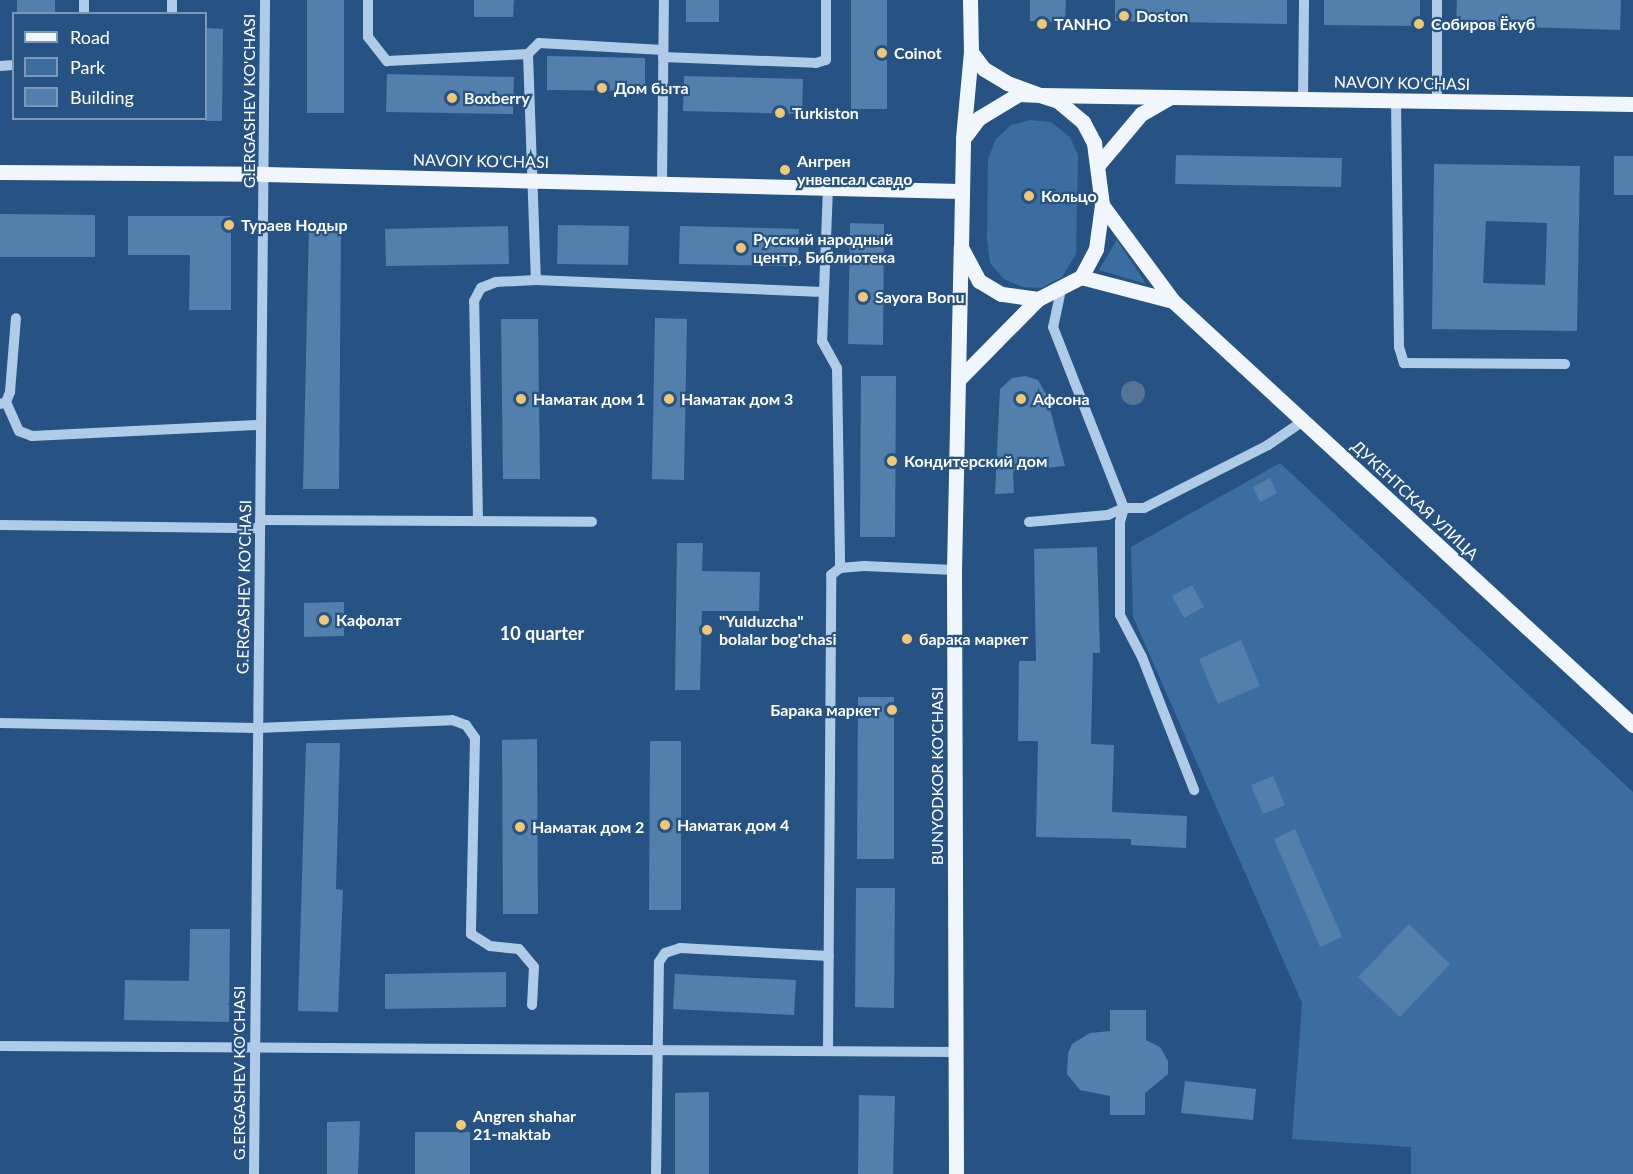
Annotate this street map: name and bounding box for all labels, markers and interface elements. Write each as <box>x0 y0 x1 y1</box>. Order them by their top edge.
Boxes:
place label: Doston <box>1136 6 1188 26</box>
marker: Doston <box>1117 9 1131 23</box>
legend <box>12 12 207 120</box>
street label: G.ERGASHEV KO'CHASI <box>239 14 259 188</box>
place label: TANHO <box>1054 14 1111 34</box>
place label: Собиров Ёкуб <box>1431 14 1535 34</box>
marker: TANHO <box>1035 17 1049 31</box>
marker: Собиров Ёкуб <box>1412 17 1426 31</box>
text: Road <box>70 26 110 48</box>
place label: Coinot <box>894 43 942 63</box>
marker: Coinot <box>875 46 889 60</box>
text: Park <box>70 56 105 78</box>
street label: NAVOIY KO'CHASI <box>1333 72 1471 94</box>
place label: Дом быта <box>614 78 689 98</box>
marker: Дом быта <box>595 81 609 95</box>
text: Building <box>70 86 134 108</box>
place label: Boxberry <box>464 88 530 108</box>
marker: Boxberry <box>445 91 459 105</box>
place label: Turkiston <box>792 103 859 123</box>
marker: Turkiston <box>773 106 787 120</box>
street label: NAVOIY KO'CHASI <box>412 150 550 172</box>
place label: Ангрен унвепсал савдо <box>797 151 913 189</box>
marker: Ангрен унвепсал савдо <box>778 163 792 177</box>
place label: Кольцо <box>1041 186 1097 206</box>
marker: Кольцо <box>1022 189 1036 203</box>
place label: Тураев Нодыр <box>241 215 347 235</box>
marker: Тураев Нодыр <box>222 218 236 232</box>
place label: Русский народный центр, Библиотека <box>753 229 895 267</box>
marker: Русский народный центр, Библиотека <box>734 241 748 255</box>
place label: Sayora Bonu <box>875 287 964 307</box>
marker: Sayora Bonu <box>856 290 870 304</box>
place label: Наматак дом 1 <box>533 389 645 409</box>
place label: Наматак дом 3 <box>681 389 793 409</box>
place label: Афсона <box>1033 389 1090 409</box>
marker: Наматак дом 1 <box>514 392 528 406</box>
marker: Наматак дом 3 <box>662 392 676 406</box>
marker: Афсона <box>1014 392 1028 406</box>
street label: ДУКЕНТСКАЯ УЛИЦА <box>1348 436 1482 564</box>
place label: Кондитерский дом <box>904 451 1047 471</box>
marker: Кондитерский дом <box>885 454 899 468</box>
street label: G.ERGASHEV KO'CHASI <box>233 499 255 675</box>
place label: Кафолат <box>336 610 402 630</box>
place label: "Yulduzcha" bolalar bog'chasi <box>719 611 837 649</box>
marker: Кафолат <box>317 613 331 627</box>
district label: 10 quarter <box>500 622 584 644</box>
marker: "Yulduzcha" bolalar bog'chasi <box>700 623 714 637</box>
place label: барака маркет <box>919 629 1028 649</box>
marker: барака маркет <box>900 632 914 646</box>
street label: BUNYODKOR KO'CHASI <box>927 687 947 865</box>
place label: Барака маркет <box>770 700 880 720</box>
marker: Барака маркет <box>885 703 899 717</box>
place label: Наматак дом 4 <box>677 815 789 835</box>
place label: Наматак дом 2 <box>532 817 644 837</box>
marker: Наматак дом 4 <box>658 818 672 832</box>
marker: Наматак дом 2 <box>513 820 527 834</box>
street label: G.ERGASHEV KO'CHASI <box>229 986 249 1160</box>
place label: Angren shahar 21-maktab <box>473 1106 576 1144</box>
marker: Angren shahar 21-maktab <box>454 1118 468 1132</box>

